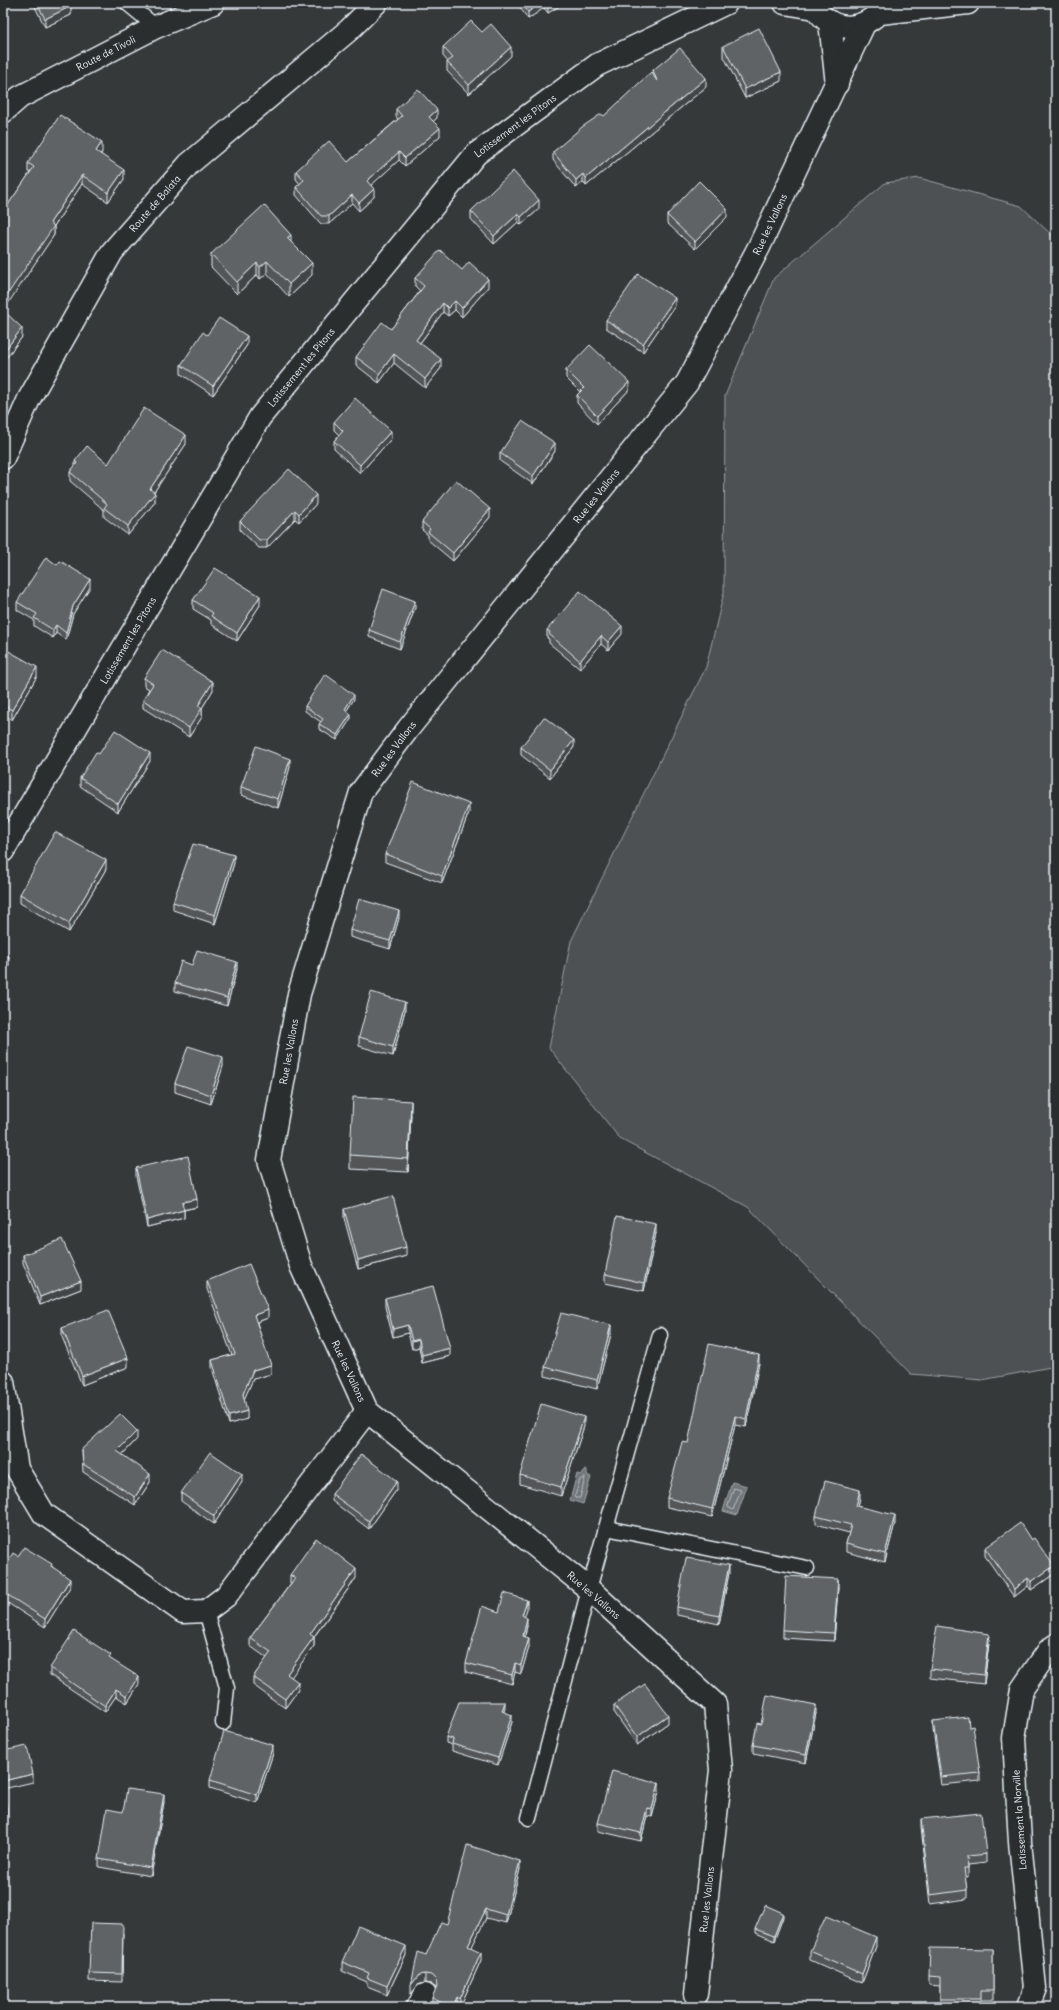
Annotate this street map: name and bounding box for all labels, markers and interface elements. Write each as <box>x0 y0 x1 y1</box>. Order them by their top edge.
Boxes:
street label: Route de Tivoli <box>74 33 138 74</box>
street label: Lotissement les Pitons <box>472 91 559 160</box>
street label: Route de Balata <box>126 172 184 235</box>
street label: Rue les Vallons <box>750 191 790 257</box>
street label: Lotissement les Pitons <box>265 325 338 410</box>
street label: Rue les Vallons <box>570 466 623 526</box>
street label: Lotissement les Pitons <box>97 594 159 686</box>
street label: Rue les Vallons <box>369 718 419 779</box>
street label: Rue les Vallons <box>277 1017 301 1086</box>
street label: Rue les Vallons <box>329 1338 369 1404</box>
street label: Rue les Vallons <box>564 1569 623 1622</box>
street label: Lotissement la Norville <box>1010 1769 1029 1870</box>
street label: Rue les Vallons <box>697 1865 717 1933</box>

